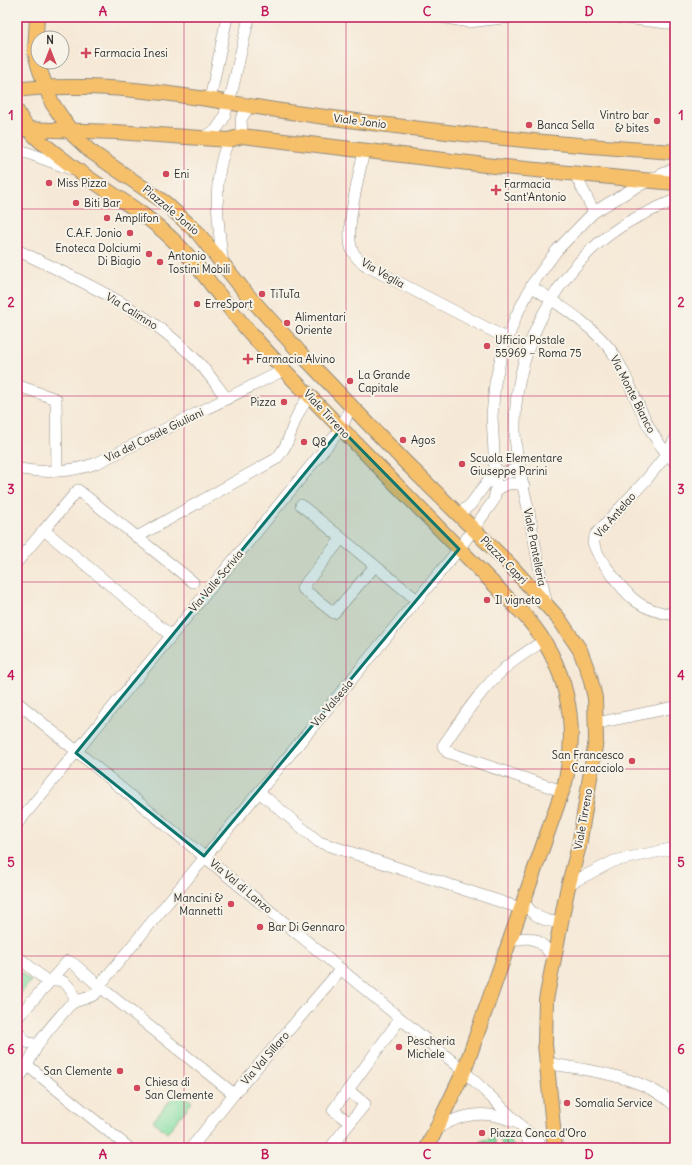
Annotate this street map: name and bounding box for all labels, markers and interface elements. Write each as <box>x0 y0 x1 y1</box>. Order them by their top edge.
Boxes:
text: A <box>99 3 108 20</box>
text: B <box>261 3 270 20</box>
text: C <box>423 3 432 20</box>
text: D <box>584 3 594 20</box>
north arrow <box>30 30 70 70</box>
text: N <box>46 33 54 47</box>
place label: Farmacia Inesi <box>94 46 168 60</box>
marker: Farmacia Inesi <box>81 48 91 58</box>
text: 1 <box>8 107 14 124</box>
text: 1 <box>678 107 684 124</box>
place label: Vintro bar & bites <box>600 108 649 135</box>
street label: Viale Jonio <box>333 111 387 131</box>
marker: Vintro bar & bites <box>652 116 662 126</box>
place label: Banca Sella <box>537 118 595 132</box>
marker: Banca Sella <box>524 120 534 130</box>
place label: Eni <box>174 167 189 181</box>
marker: Eni <box>161 169 171 179</box>
place label: Miss Pizza <box>57 176 107 190</box>
place label: Farmacia Sant'Antonio <box>504 177 566 204</box>
marker: Miss Pizza <box>44 178 54 188</box>
street label: Piazzale Jonio <box>140 182 202 238</box>
marker: Farmacia Sant'Antonio <box>491 185 501 195</box>
place label: Biti Bar <box>84 196 121 210</box>
marker: Biti Bar <box>71 198 81 208</box>
place label: Amplifon <box>115 211 159 225</box>
marker: Amplifon <box>102 213 112 223</box>
place label: C.A.F. Jonio <box>66 226 122 240</box>
marker: C.A.F. Jonio <box>125 228 135 238</box>
place label: Enoteca Dolciumi Di Biagio <box>55 241 141 268</box>
marker: Enoteca Dolciumi Di Biagio <box>144 249 154 259</box>
place label: Antonio Tostini Mobili <box>168 249 230 276</box>
street label: Via Veglia <box>359 255 407 291</box>
marker: Antonio Tostini Mobili <box>155 257 165 267</box>
place label: TiTuTa <box>270 287 300 301</box>
street label: Via Calimno <box>103 289 161 333</box>
marker: TiTuTa <box>257 289 267 299</box>
text: 2 <box>7 294 15 311</box>
text: 2 <box>677 294 685 311</box>
place label: ErreSport <box>205 297 253 311</box>
marker: ErreSport <box>192 299 202 309</box>
place label: Alimentari Oriente <box>295 310 346 337</box>
marker: Alimentari Oriente <box>282 318 292 328</box>
place label: Ufficio Postale 55969 – Roma 75 <box>495 333 581 360</box>
marker: Ufficio Postale 55969 – Roma 75 <box>482 341 492 351</box>
place label: Farmacia Alvino <box>256 352 335 366</box>
street label: Via Monte Bianco <box>607 353 659 435</box>
marker: Farmacia Alvino <box>243 354 253 364</box>
place label: La Grande Capitale <box>358 368 410 395</box>
marker: La Grande Capitale <box>345 376 355 386</box>
street label: Viale Tirreno <box>301 387 353 441</box>
place label: Pizza <box>250 395 276 409</box>
marker: Pizza <box>279 397 289 407</box>
street label: Via del Casale Giuliani <box>102 405 206 465</box>
place label: Agos <box>411 433 435 447</box>
place label: Q8 <box>312 435 327 449</box>
marker: Agos <box>398 435 408 445</box>
marker: Q8 <box>299 437 309 447</box>
place label: Scuola Elementare Giuseppe Parini <box>470 451 562 478</box>
marker: Scuola Elementare Giuseppe Parini <box>457 459 467 469</box>
text: 3 <box>7 481 15 498</box>
text: 3 <box>677 481 685 498</box>
street label: Via Antelao <box>591 489 639 541</box>
street label: Viale Pantelleria <box>521 507 549 587</box>
street label: Piazza Capri <box>478 533 530 587</box>
street label: Via Valle Scrivia <box>186 547 246 615</box>
place label: Il vigneto <box>495 593 541 607</box>
marker: Il vigneto <box>482 595 492 605</box>
text: 4 <box>7 667 15 684</box>
text: 4 <box>677 667 685 684</box>
street label: Via Valsesia <box>308 676 356 730</box>
place label: San Francesco Caracciolo <box>552 748 624 775</box>
marker: San Francesco Caracciolo <box>627 756 637 766</box>
street label: Viale Tirreno <box>571 787 595 851</box>
text: 5 <box>7 854 15 871</box>
text: 5 <box>677 854 685 871</box>
street label: Via Val di Lanzo <box>207 856 275 916</box>
place label: Mancini & Mannetti <box>174 891 224 918</box>
marker: Mancini & Mannetti <box>226 899 236 909</box>
place label: Bar Di Gennaro <box>268 920 345 934</box>
marker: Bar Di Gennaro <box>255 922 265 932</box>
street label: Via Val Sillaro <box>238 1028 292 1088</box>
place label: Pescheria Michele <box>407 1034 455 1061</box>
text: 6 <box>7 1041 15 1058</box>
text: 6 <box>677 1041 685 1058</box>
marker: Pescheria Michele <box>394 1042 404 1052</box>
place label: San Clemente <box>44 1064 112 1078</box>
marker: San Clemente <box>115 1066 125 1076</box>
place label: Chiesa di San Clemente <box>145 1075 213 1102</box>
marker: Chiesa di San Clemente <box>132 1083 142 1093</box>
place label: Somalia Service <box>575 1096 653 1110</box>
marker: Somalia Service <box>562 1098 572 1108</box>
place label: Piazza Conca d'Oro <box>490 1126 586 1140</box>
marker: Piazza Conca d'Oro <box>477 1128 487 1138</box>
text: A <box>99 1146 108 1163</box>
text: B <box>261 1146 270 1163</box>
text: C <box>423 1146 432 1163</box>
text: D <box>584 1146 594 1163</box>

